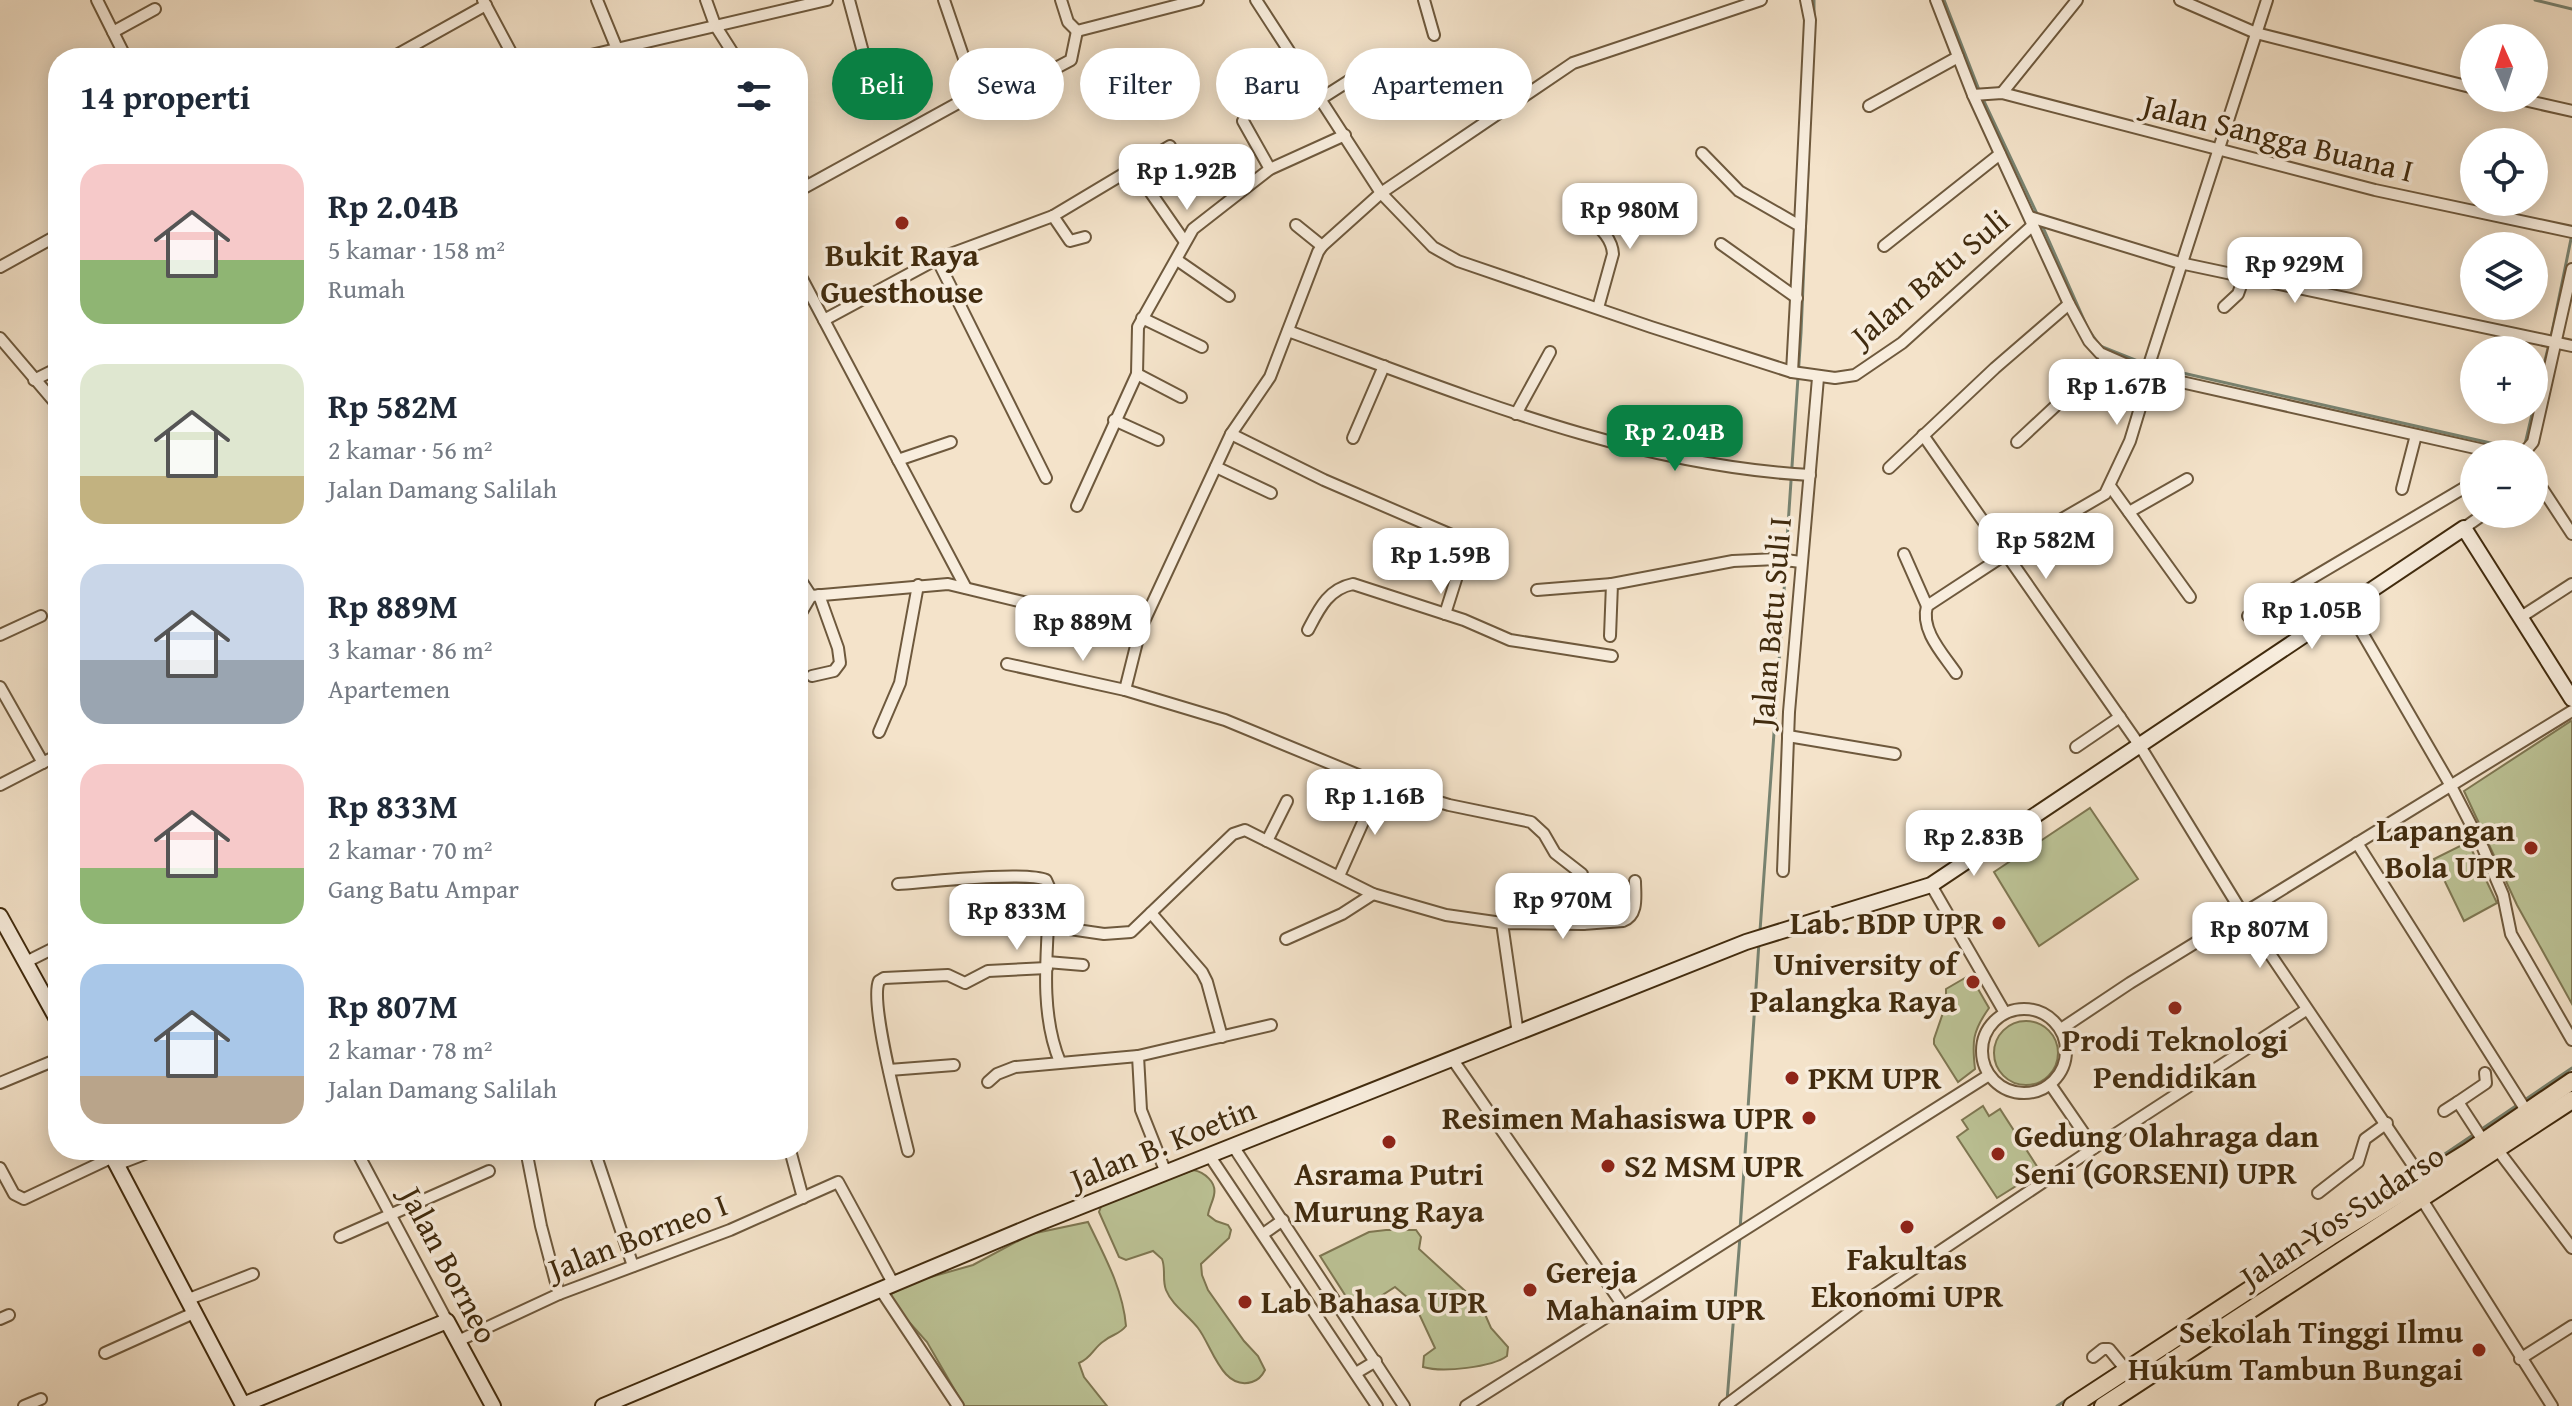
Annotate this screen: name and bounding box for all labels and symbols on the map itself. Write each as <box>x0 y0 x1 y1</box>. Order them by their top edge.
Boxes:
north arrow <box>2460 24 2548 112</box>
street label: Jalan Sangga Buana I <box>2134 80 2418 194</box>
pin: Rp 1.92B <box>1104 144 1270 212</box>
pin: Rp 980M <box>1556 183 1704 251</box>
street label: Jalan Batu Suli <box>1837 197 2019 361</box>
marker: Bukit Raya Guesthouse <box>893 214 911 232</box>
place label: Bukit Raya Guesthouse <box>820 231 984 315</box>
pin: Rp 929M <box>2221 237 2369 305</box>
pin: Rp 1.67B <box>2034 359 2200 427</box>
pin: Rp 2.04B <box>1592 405 1758 473</box>
pin: Rp 582M <box>1972 513 2120 581</box>
street label: Jalan Batu Suli I <box>1738 515 1803 733</box>
pin: Rp 1.59B <box>1358 528 1524 596</box>
pin: Rp 1.05B <box>2229 583 2395 651</box>
pin: Rp 889M <box>1009 595 1157 663</box>
pin: Rp 1.16B <box>1292 769 1458 837</box>
place label: Lapangan Bola UPR <box>2376 806 2515 890</box>
pin: Rp 2.83B <box>1891 810 2057 878</box>
marker: Lapangan Bola UPR <box>2522 839 2540 857</box>
pin: Rp 970M <box>1489 873 1637 941</box>
pin: Rp 833M <box>943 884 1091 952</box>
place label: Lab. BDP UPR <box>1790 899 1983 946</box>
pin: Rp 807M <box>2186 902 2334 970</box>
marker: Lab. BDP UPR <box>1990 914 2008 932</box>
place label: University of Palangka Raya <box>1750 940 1961 1024</box>
marker: University of Palangka Raya <box>1964 973 1982 991</box>
marker: Prodi Teknologi Pendidikan <box>2166 999 2184 1017</box>
place label: Prodi Teknologi Pendidikan <box>2062 1016 2288 1100</box>
place label: PKM UPR <box>1808 1054 1942 1101</box>
marker: PKM UPR <box>1783 1069 1801 1087</box>
street label: Jalan B. Koetin <box>1060 1085 1262 1203</box>
place label: Resimen Mahasiswa UPR <box>1442 1094 1793 1141</box>
marker: Resimen Mahasiswa UPR <box>1800 1109 1818 1127</box>
place label: Gedung Olahraga dan Seni (GORSENI) UPR <box>2014 1112 2319 1196</box>
street label: Jalan Yos Sudarso <box>2227 1132 2453 1301</box>
marker: Asrama Putri Murung Raya <box>1380 1133 1398 1151</box>
place label: S2 MSM UPR <box>1624 1142 1803 1189</box>
marker: Gedung Olahraga dan Seni (GORSENI) UPR <box>1989 1145 2007 1163</box>
place label: Asrama Putri Murung Raya <box>1294 1150 1485 1234</box>
marker: S2 MSM UPR <box>1599 1157 1617 1175</box>
street label: Jalan Borneo <box>387 1175 510 1351</box>
street label: Jalan Borneo I <box>538 1181 734 1294</box>
marker: Fakultas Ekonomi UPR <box>1898 1218 1916 1236</box>
place label: Fakultas Ekonomi UPR <box>1811 1235 2003 1319</box>
place label: Gereja Mahanaim UPR <box>1546 1248 1765 1332</box>
place label: Lab Bahasa UPR <box>1261 1278 1487 1325</box>
marker: Gereja Mahanaim UPR <box>1521 1281 1539 1299</box>
marker: Lab Bahasa UPR <box>1236 1293 1254 1311</box>
place label: Sekolah Tinggi Ilmu Hukum Tambun Bungai <box>2128 1308 2464 1392</box>
marker: Sekolah Tinggi Ilmu Hukum Tambun Bungai <box>2470 1341 2488 1359</box>

